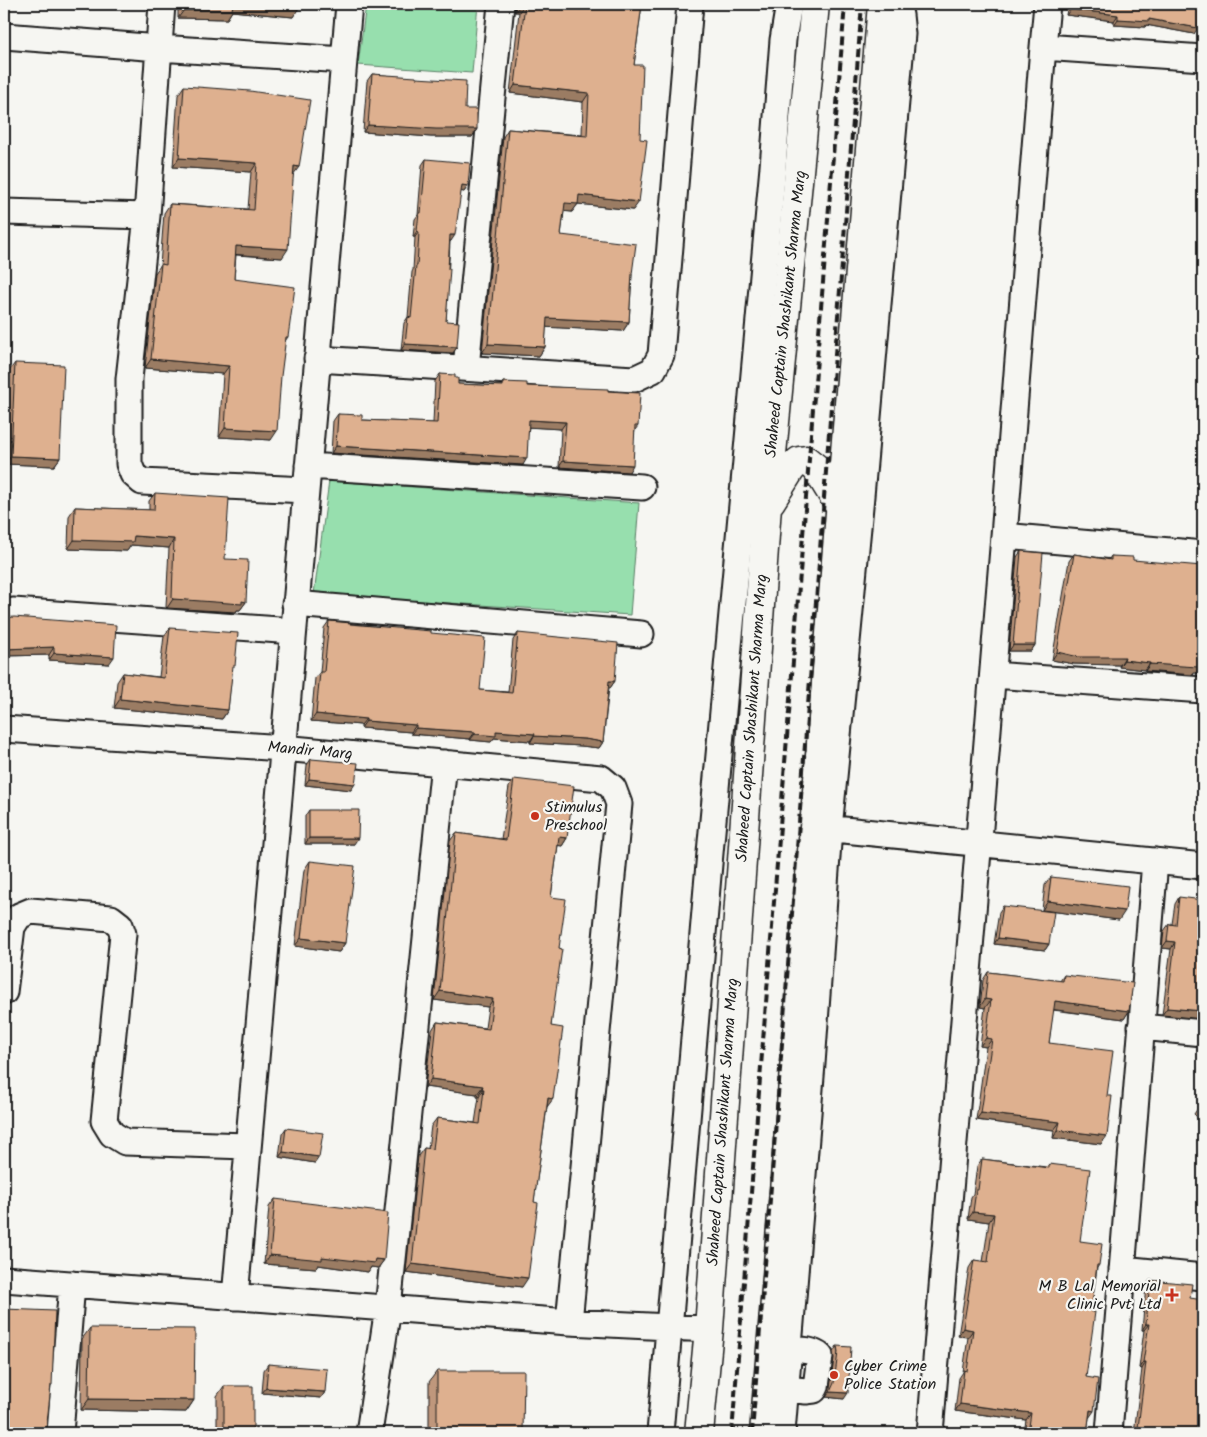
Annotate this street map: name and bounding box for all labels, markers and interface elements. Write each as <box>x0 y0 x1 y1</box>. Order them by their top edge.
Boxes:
street label: Shaheed Captain Shashikant Sharma Marg <box>758 169 814 459</box>
street label: Shaheed Captain Shashikant Sharma Marg <box>729 573 775 863</box>
street label: Mandir Marg <box>266 735 354 767</box>
place label: Stimulus Preschool <box>545 795 607 838</box>
marker: Stimulus Preschool <box>529 810 541 822</box>
street label: Shaheed Captain Shashikant Sharma Marg <box>700 977 746 1267</box>
place label: M B Lal Memorial Clinic Pvt Ltd <box>1038 1274 1162 1317</box>
marker: M B Lal Memorial Clinic Pvt Ltd <box>1165 1288 1179 1302</box>
place label: Cyber Crime Police Station <box>844 1354 936 1397</box>
marker: Cyber Crime Police Station <box>828 1369 840 1381</box>

